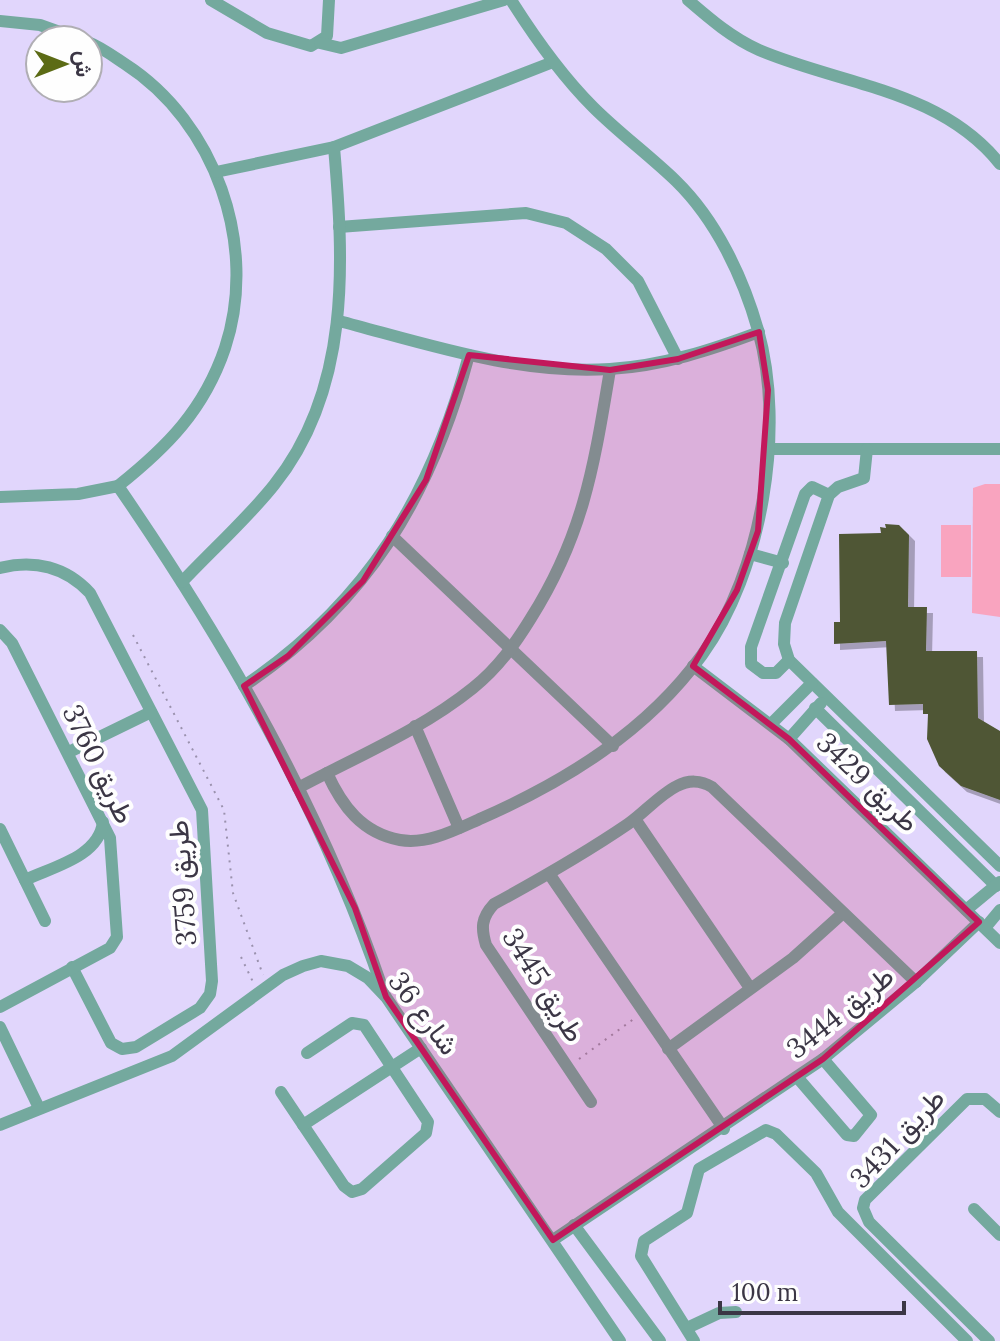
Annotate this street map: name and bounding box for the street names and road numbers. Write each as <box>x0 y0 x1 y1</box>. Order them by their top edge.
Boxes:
street label: طريق 3760 <box>55 699 143 829</box>
street label: طريق 3429 <box>809 724 927 840</box>
street label: طريق 3759 <box>160 819 204 947</box>
street label: طريق 3445 <box>495 921 593 1049</box>
street label: طريق 3444 <box>779 958 901 1066</box>
street label: شارع 36 <box>380 964 467 1063</box>
street label: طريق 3431 <box>842 1081 952 1195</box>

